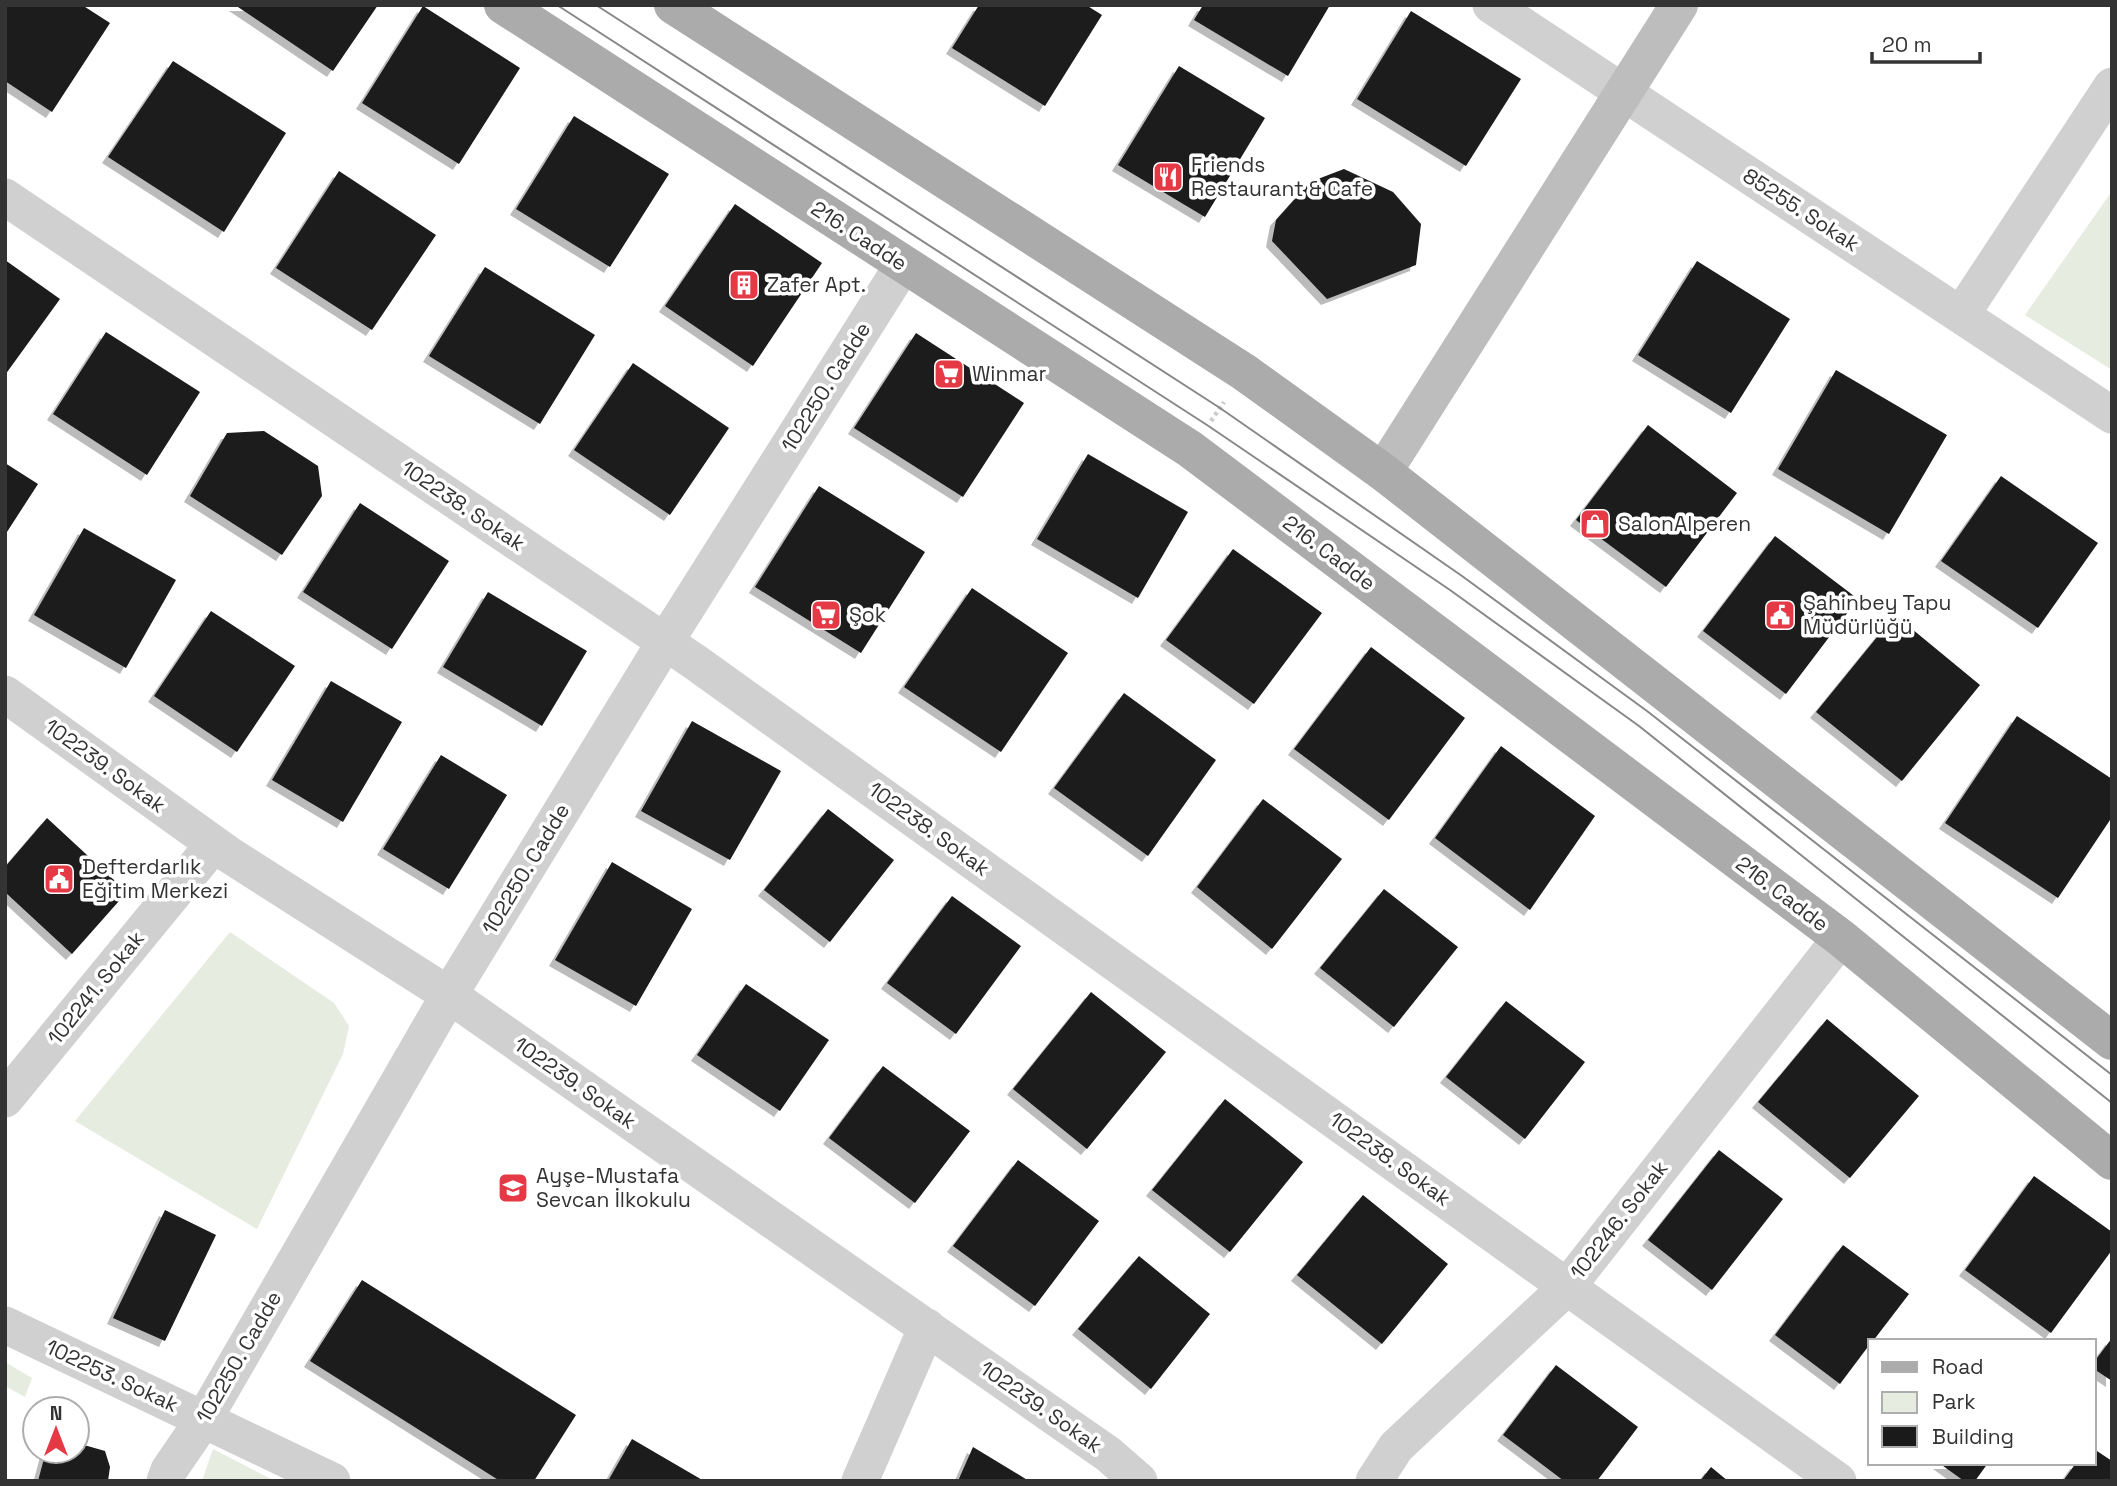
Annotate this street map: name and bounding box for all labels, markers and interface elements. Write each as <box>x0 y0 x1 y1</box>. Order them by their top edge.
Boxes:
scale bar <box>1872 21 1980 65</box>
text: 20 m <box>1882 31 1932 58</box>
place label: Friends Restaurant & Cafe <box>1191 151 1373 202</box>
restaurant icon: Friends Restaurant & Cafe <box>1151 160 1185 194</box>
street label: 85255. Sokak <box>1738 162 1865 257</box>
street label: 216. Cadde <box>806 195 912 277</box>
building icon: Zafer Apt. <box>727 268 761 302</box>
place label: Zafer Apt. <box>767 271 866 298</box>
street label: 102250. Cadde <box>775 317 876 457</box>
supermarket icon: Winmar <box>932 357 966 391</box>
place label: Winmar <box>972 360 1047 387</box>
street label: 102238. Sokak <box>396 454 530 557</box>
shop icon: SalonAlperen <box>1578 507 1612 541</box>
street label: 216. Cadde <box>1278 509 1381 596</box>
place label: SalonAlperen <box>1618 510 1751 537</box>
place label: Şahinbey Tapu Müdürlüğü <box>1803 589 1951 640</box>
supermarket icon: Şok <box>809 598 843 632</box>
public building icon: Şahinbey Tapu Müdürlüğü <box>1763 598 1797 632</box>
place label: Şok <box>849 601 886 628</box>
street label: 102239. Sokak <box>39 713 171 819</box>
street label: 102238. Sokak <box>863 775 995 882</box>
street label: 102250. Cadde <box>476 798 575 939</box>
street label: 216. Cadde <box>1731 850 1834 937</box>
place label: Defterdarlık Eğitim Merkezi <box>82 853 228 904</box>
public building icon: Defterdarlık Eğitim Merkezi <box>42 862 76 896</box>
street label: 102241. Sokak <box>42 925 150 1050</box>
street label: 102239. Sokak <box>509 1030 642 1135</box>
street label: 102238. Sokak <box>1324 1105 1456 1212</box>
street label: 102246. Sokak <box>1564 1155 1673 1284</box>
place label: Ayşe-Mustafa Sevcan İlkokulu <box>536 1162 691 1213</box>
school or university icon: Ayşe-Mustafa Sevcan İlkokulu <box>496 1171 530 1205</box>
street label: 102250. Cadde <box>190 1286 287 1428</box>
street label: 102253. Sokak <box>42 1333 183 1418</box>
legend <box>1868 1339 2096 1465</box>
text: Road <box>1932 1353 1984 1380</box>
street label: 102239. Sokak <box>975 1354 1108 1459</box>
text: Park <box>1932 1388 1976 1415</box>
north arrow <box>21 1395 91 1465</box>
text: N <box>50 1401 62 1426</box>
text: Building <box>1932 1423 2014 1450</box>

